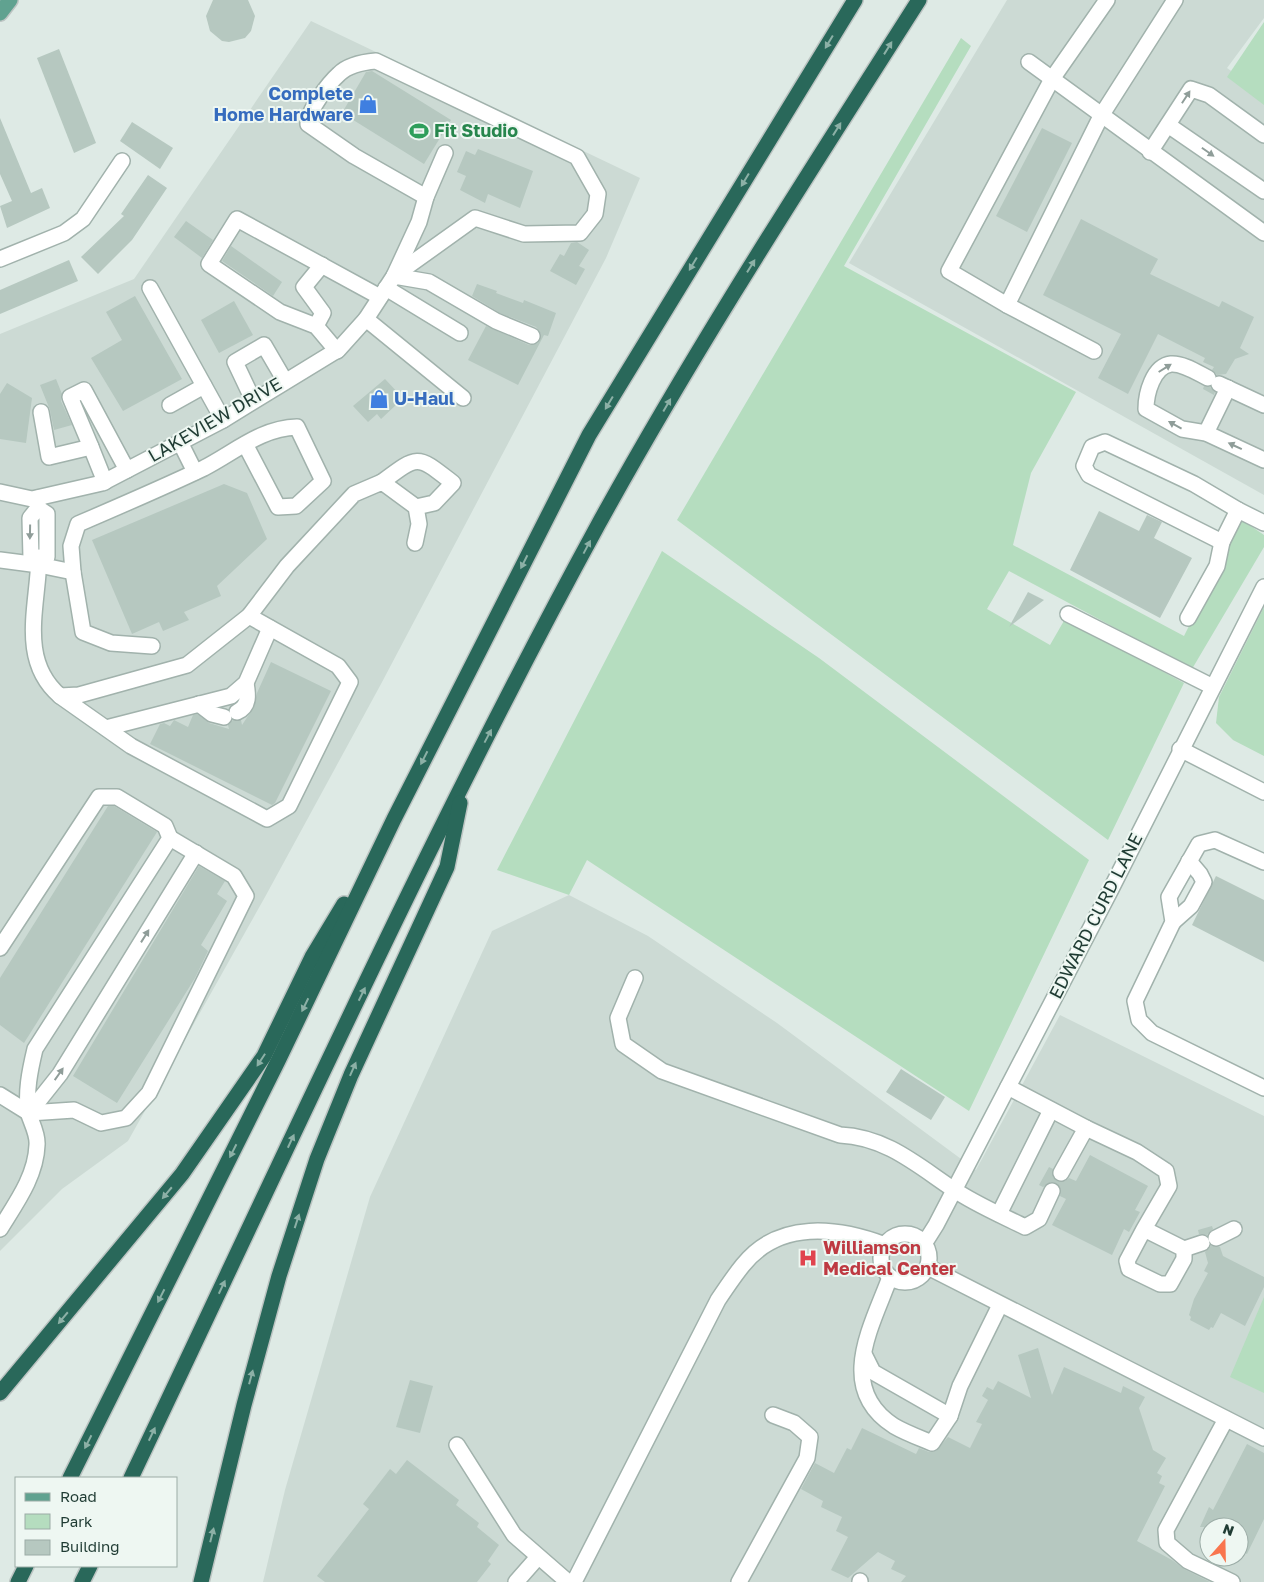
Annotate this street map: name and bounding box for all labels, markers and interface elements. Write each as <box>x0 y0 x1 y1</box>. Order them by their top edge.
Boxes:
one-way arrow <box>825 35 834 48</box>
one-way arrow <box>884 42 893 55</box>
place label: Complete Home Hardware <box>213 82 353 125</box>
one-way arrow <box>1181 90 1191 103</box>
shop icon: Complete Home Hardware <box>357 93 379 115</box>
place label: Fit Studio <box>434 119 518 141</box>
sports icon: Fit Studio <box>408 120 430 142</box>
one-way arrow <box>833 122 842 135</box>
one-way arrow <box>1201 147 1215 157</box>
one-way arrow <box>740 174 749 187</box>
one-way arrow <box>689 258 698 271</box>
one-way arrow <box>746 259 755 272</box>
one-way arrow <box>1158 364 1172 373</box>
street label: LAKEVIEW DRIVE <box>144 372 285 466</box>
place label: U-Haul <box>394 387 455 409</box>
shop icon: U-Haul <box>368 388 390 410</box>
one-way arrow <box>604 396 613 409</box>
one-way arrow <box>662 398 671 412</box>
one-way arrow <box>1168 420 1181 429</box>
one-way arrow <box>1228 442 1242 450</box>
one-way arrow <box>26 524 34 540</box>
one-way arrow <box>583 539 591 554</box>
one-way arrow <box>520 554 528 569</box>
one-way arrow <box>484 729 492 744</box>
one-way arrow <box>420 750 428 765</box>
street label: EDWARD CURD LANE <box>1044 829 1147 1002</box>
one-way arrow <box>140 930 149 943</box>
one-way arrow <box>358 987 366 1001</box>
one-way arrow <box>301 998 309 1012</box>
one-way arrow <box>256 1054 266 1067</box>
one-way arrow <box>350 1062 358 1076</box>
one-way arrow <box>54 1067 64 1081</box>
one-way arrow <box>287 1133 296 1148</box>
one-way arrow <box>229 1144 237 1158</box>
one-way arrow <box>161 1186 172 1199</box>
one-way arrow <box>293 1213 301 1228</box>
place label: Williamson Medical Center <box>823 1236 956 1279</box>
hospital icon: Williamson Medical Center <box>797 1247 819 1269</box>
one-way arrow <box>218 1280 226 1294</box>
one-way arrow <box>157 1289 165 1303</box>
one-way arrow <box>57 1311 68 1324</box>
one-way arrow <box>248 1369 256 1384</box>
one-way arrow <box>148 1427 156 1441</box>
one-way arrow <box>84 1434 92 1449</box>
legend <box>15 1477 178 1567</box>
text: Road <box>60 1487 97 1505</box>
text: Park <box>60 1512 93 1530</box>
north arrow <box>1199 1517 1249 1567</box>
text: N <box>1221 1520 1237 1539</box>
one-way arrow <box>208 1527 216 1542</box>
text: Building <box>60 1537 120 1555</box>

